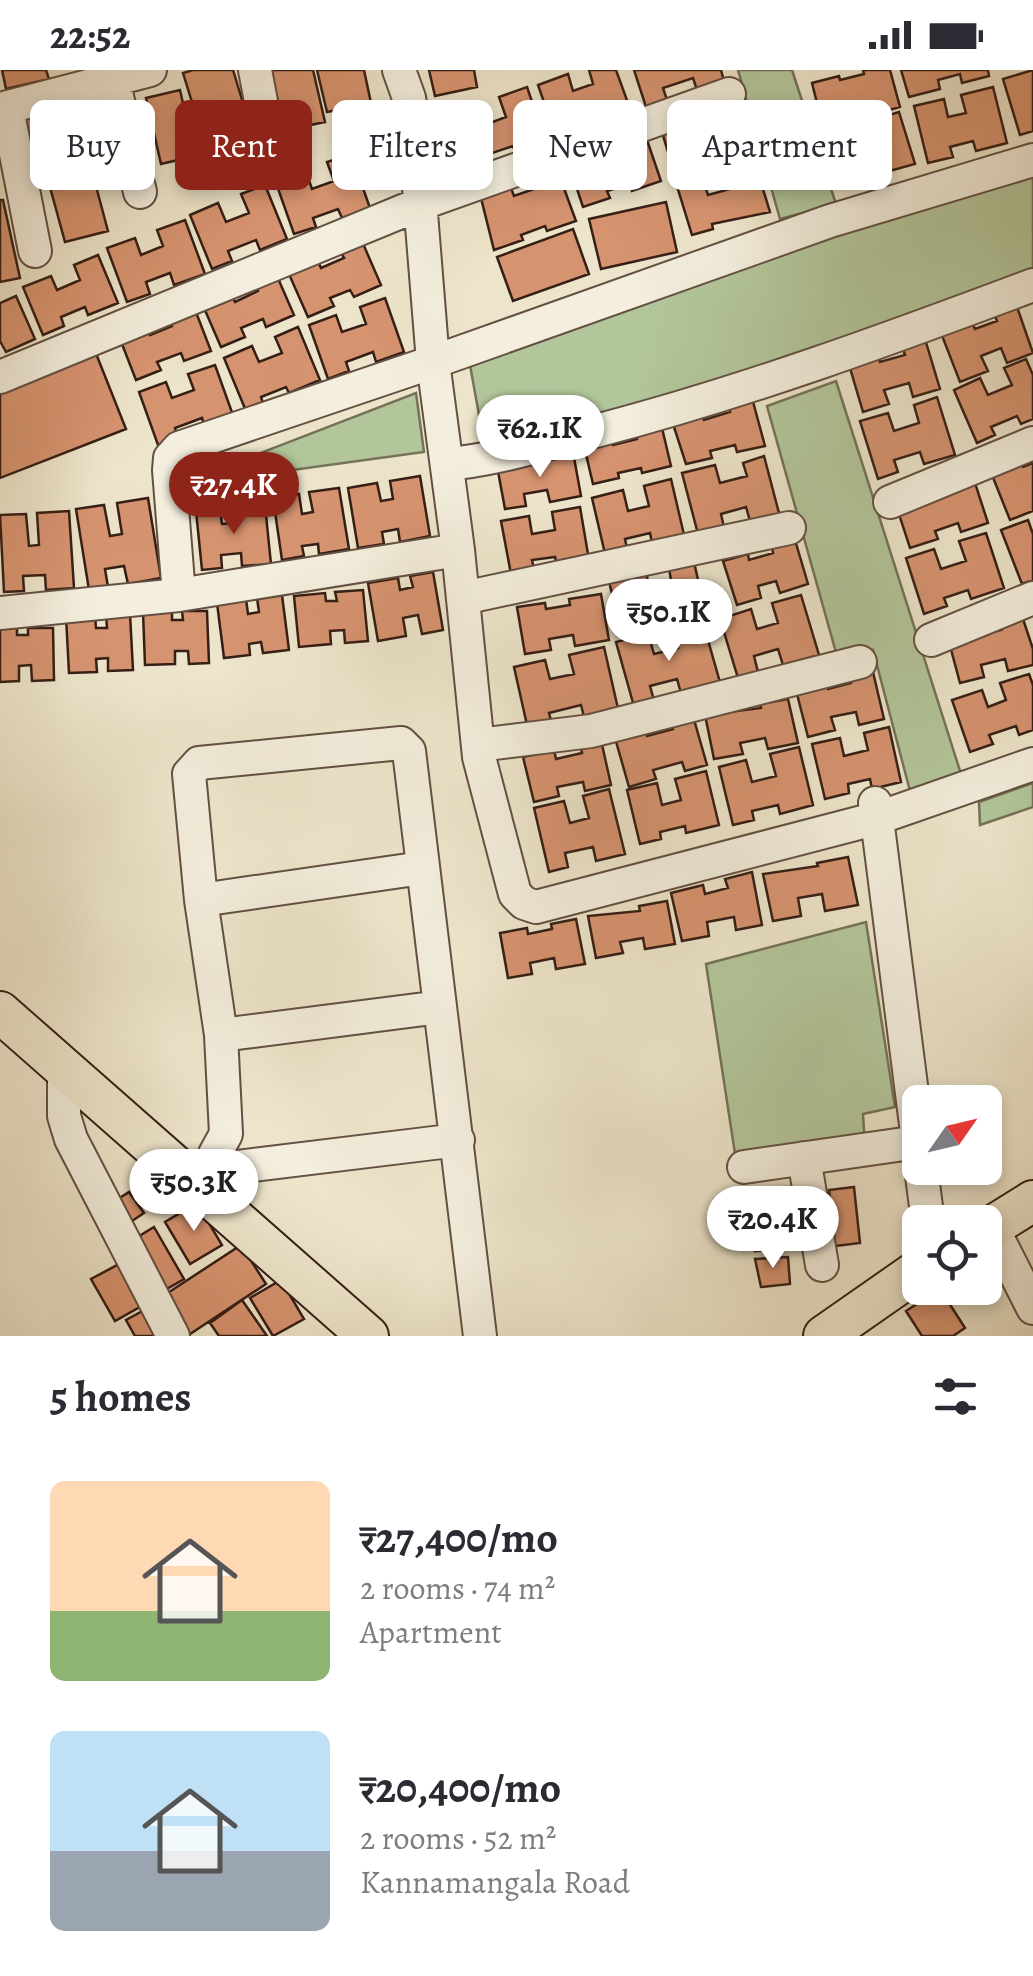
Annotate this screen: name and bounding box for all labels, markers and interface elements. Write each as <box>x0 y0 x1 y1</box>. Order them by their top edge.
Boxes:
text: 22:52 <box>50 9 130 61</box>
chip: Buy <box>30 100 155 190</box>
chip: Rent <box>175 100 312 190</box>
chip: Filters <box>332 100 493 190</box>
chip: New <box>513 100 647 190</box>
chip: Apartment <box>667 100 892 190</box>
pin: ₹62.1K <box>459 395 621 480</box>
text: ₹62.1K <box>498 405 582 449</box>
pin: ₹27.4K <box>153 452 315 537</box>
text: ₹27.4K <box>191 462 277 506</box>
pin: ₹50.1K <box>588 579 750 664</box>
text: ₹50.1K <box>627 589 711 633</box>
north arrow <box>902 1085 1002 1185</box>
map controls <box>902 1085 1002 1305</box>
pin: ₹50.3K <box>113 1149 275 1234</box>
text: ₹50.3K <box>151 1159 237 1203</box>
pin: ₹20.4K <box>692 1186 854 1271</box>
text: ₹20.4K <box>729 1196 817 1240</box>
button: locate <box>902 1205 1002 1305</box>
text: 5 homes <box>50 1368 191 1425</box>
icon: filters <box>928 1369 983 1424</box>
text: ₹27,400/mo <box>360 1509 558 1566</box>
icon: home <box>130 1521 250 1641</box>
text: 2 rooms · 74 m² <box>360 1566 555 1610</box>
text: Apartment <box>360 1610 502 1654</box>
text: ₹20,400/mo <box>360 1759 561 1816</box>
icon: home <box>130 1771 250 1891</box>
text: 2 rooms · 52 m² <box>360 1816 556 1860</box>
text: Kannamangala Road <box>360 1860 630 1904</box>

